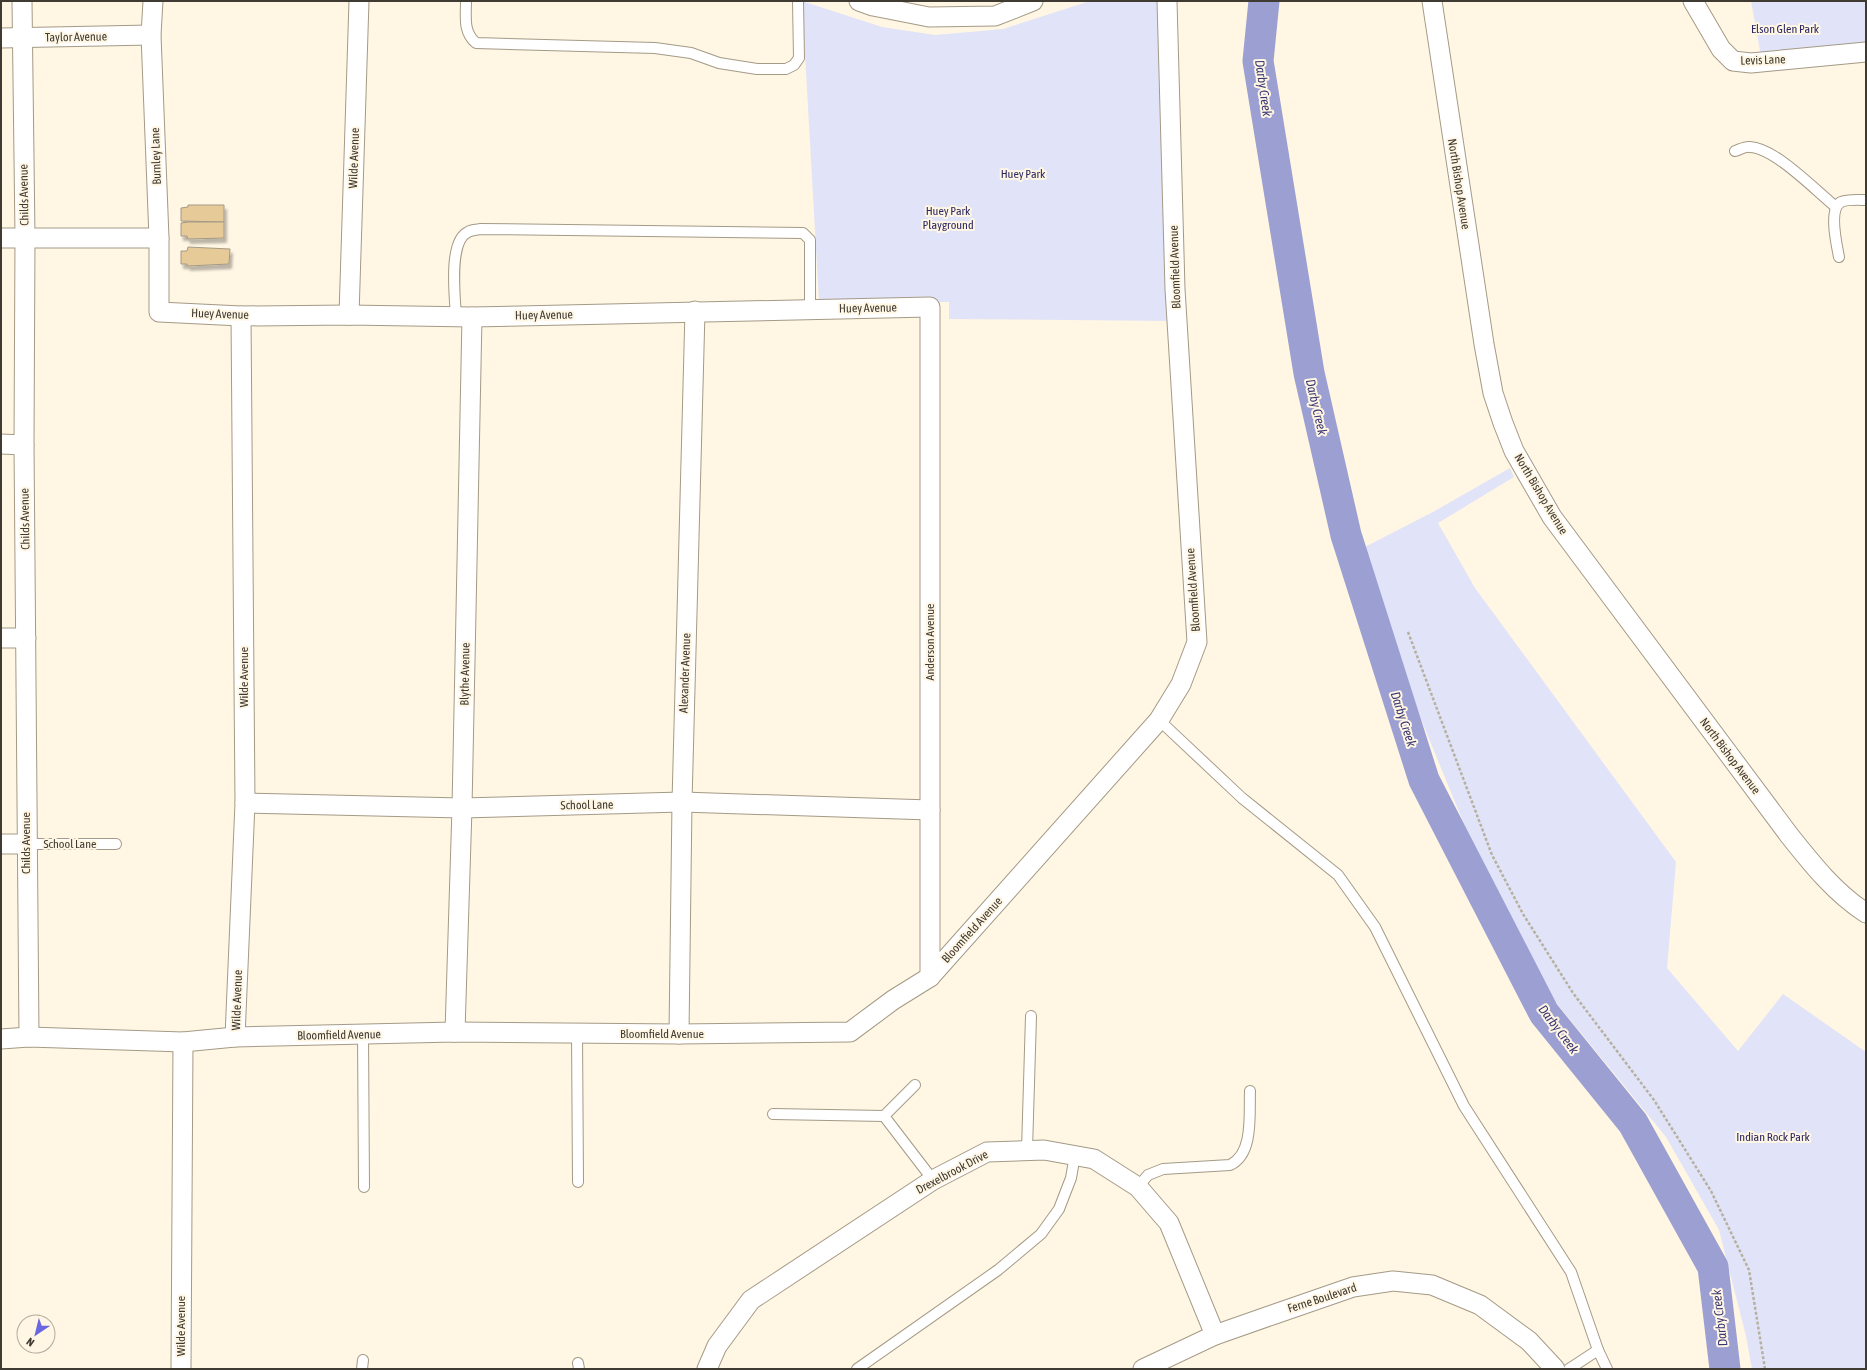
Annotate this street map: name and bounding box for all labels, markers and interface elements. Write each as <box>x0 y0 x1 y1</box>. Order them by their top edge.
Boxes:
park label: Elson Glen Park <box>1751 22 1820 36</box>
street label: Taylor Avenue <box>45 29 107 45</box>
street label: Levis Lane <box>1740 52 1786 68</box>
water label: Darby Creek <box>1252 59 1275 118</box>
street label: Burnley Lane <box>148 127 164 185</box>
street label: Wilde Avenue <box>346 128 362 188</box>
street label: North Bishop Avenue <box>1445 138 1473 230</box>
street label: Childs Avenue <box>16 164 32 226</box>
park label: Huey Park <box>1001 167 1046 181</box>
park label: Huey Park Playground <box>922 204 974 232</box>
street label: Bloomfield Avenue <box>1167 225 1183 309</box>
street label: Huey Avenue <box>839 300 897 316</box>
street label: Huey Avenue <box>191 306 249 322</box>
street label: Huey Avenue <box>515 307 573 323</box>
water label: Darby Creek <box>1303 378 1330 437</box>
street label: North Bishop Avenue <box>1511 451 1571 537</box>
street label: Childs Avenue <box>17 488 33 550</box>
street label: Bloomfield Avenue <box>1183 548 1203 632</box>
street label: Anderson Avenue <box>923 604 937 680</box>
street label: Alexander Avenue <box>677 633 693 713</box>
street label: Blythe Avenue <box>457 642 473 706</box>
street label: Wilde Avenue <box>237 647 251 707</box>
water label: Darby Creek <box>1388 690 1420 749</box>
street label: North Bishop Avenue <box>1697 715 1763 797</box>
street label: School Lane <box>560 798 614 812</box>
street label: Childs Avenue <box>19 812 33 874</box>
street label: School Lane <box>44 837 96 851</box>
street label: Bloomfield Avenue <box>939 894 1005 966</box>
street label: Wilde Avenue <box>229 970 245 1030</box>
water label: Darby Creek <box>1535 1002 1582 1057</box>
street label: Bloomfield Avenue <box>297 1027 381 1043</box>
street label: Bloomfield Avenue <box>620 1027 704 1041</box>
park label: Indian Rock Park <box>1736 1130 1810 1144</box>
street label: Drexelbrook Drive <box>914 1147 990 1197</box>
street label: Ferne Boulevard <box>1286 1280 1358 1316</box>
water label: Darby Creek <box>1709 1288 1730 1347</box>
street label: Wilde Avenue <box>174 1296 188 1356</box>
north arrow <box>16 1314 56 1354</box>
text: N <box>24 1335 36 1349</box>

